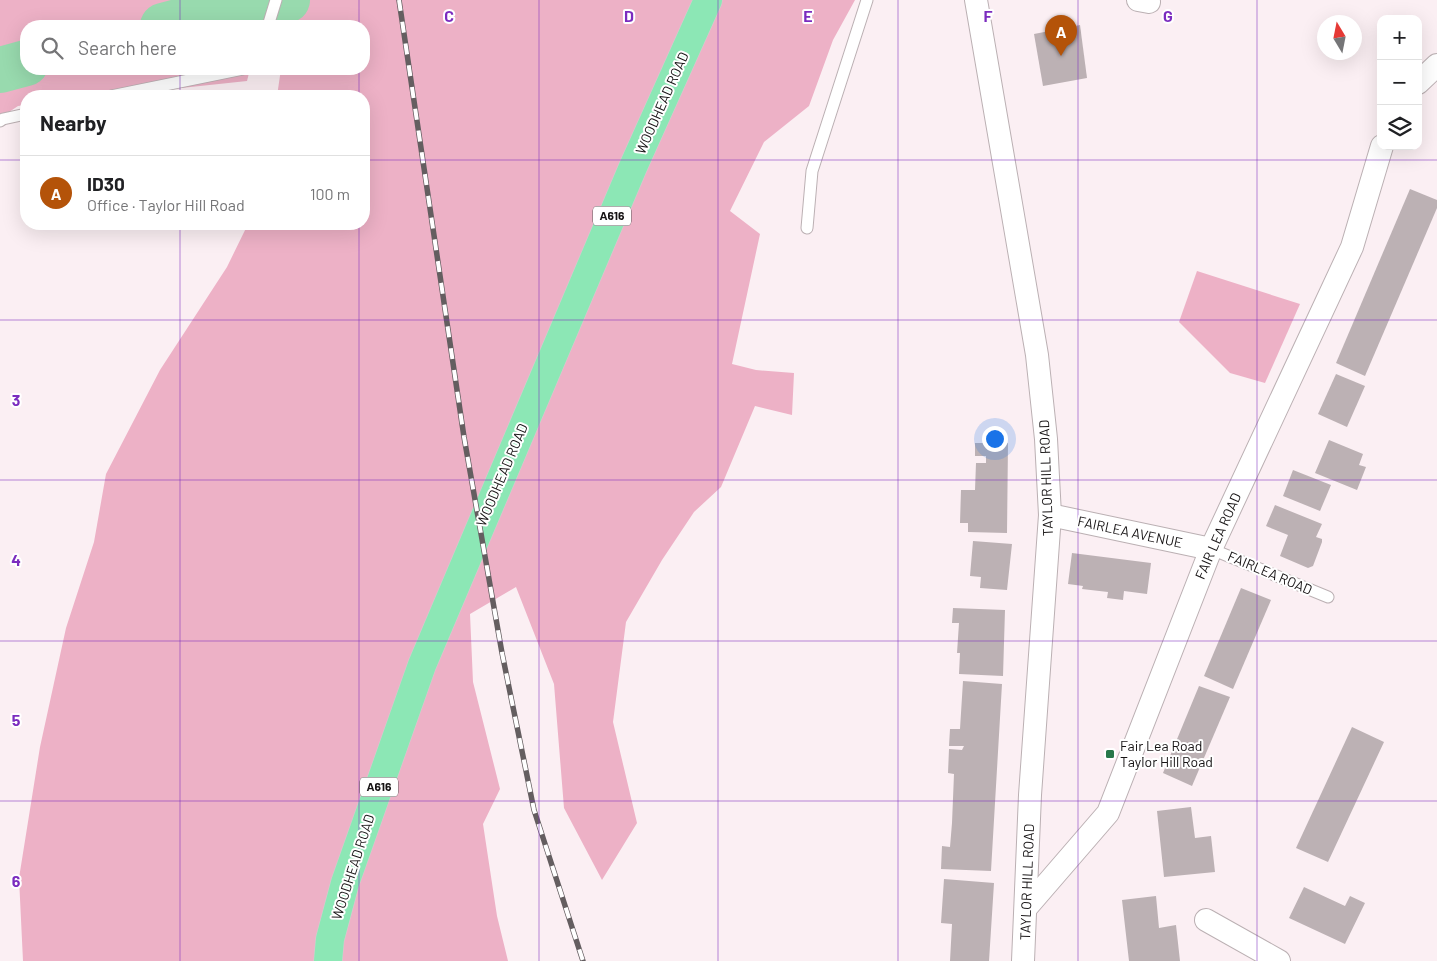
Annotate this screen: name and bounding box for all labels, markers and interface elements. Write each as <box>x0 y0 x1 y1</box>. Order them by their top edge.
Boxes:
text: C <box>444 6 454 25</box>
text: D <box>624 6 634 25</box>
text: E <box>803 6 813 25</box>
text: F <box>984 6 993 25</box>
text: G <box>1163 6 1173 25</box>
pin: A <box>1045 15 1077 56</box>
north arrow <box>1317 15 1362 60</box>
map controls <box>1377 15 1422 150</box>
button: + <box>1377 15 1422 60</box>
search box <box>20 20 370 75</box>
icon: search <box>38 34 66 62</box>
text: Search here <box>78 36 177 59</box>
street label: WOODHEAD ROAD <box>631 49 692 157</box>
button: − <box>1377 60 1422 105</box>
button: layers <box>1377 105 1422 150</box>
text: Nearby <box>40 110 106 135</box>
text: ID30 <box>87 172 125 195</box>
text: A <box>51 184 61 203</box>
text: 100 m <box>310 184 350 203</box>
text: Office · Taylor Hill Road <box>87 195 245 214</box>
road number: A616 <box>593 207 631 226</box>
text: 3 <box>12 390 20 409</box>
street label: TAYLOR HILL ROAD <box>1035 420 1056 537</box>
street label: WOODHEAD ROAD <box>472 421 531 529</box>
your location <box>982 426 1008 452</box>
street label: FAIR LEA ROAD <box>1191 490 1244 582</box>
street label: FAIRLEA AVENUE <box>1076 512 1184 551</box>
street label: FAIRLEA ROAD <box>1225 547 1315 598</box>
text: 4 <box>11 550 21 569</box>
text: 5 <box>12 710 21 729</box>
place label: Fair Lea Road Taylor Hill Road <box>1120 737 1213 770</box>
marker: Fair Lea Road Taylor Hill Road <box>1104 748 1116 760</box>
road number: A616 <box>360 778 398 796</box>
street label: WOODHEAD ROAD <box>327 812 378 922</box>
street label: TAYLOR HILL ROAD <box>1016 823 1037 940</box>
text: 6 <box>12 871 21 890</box>

